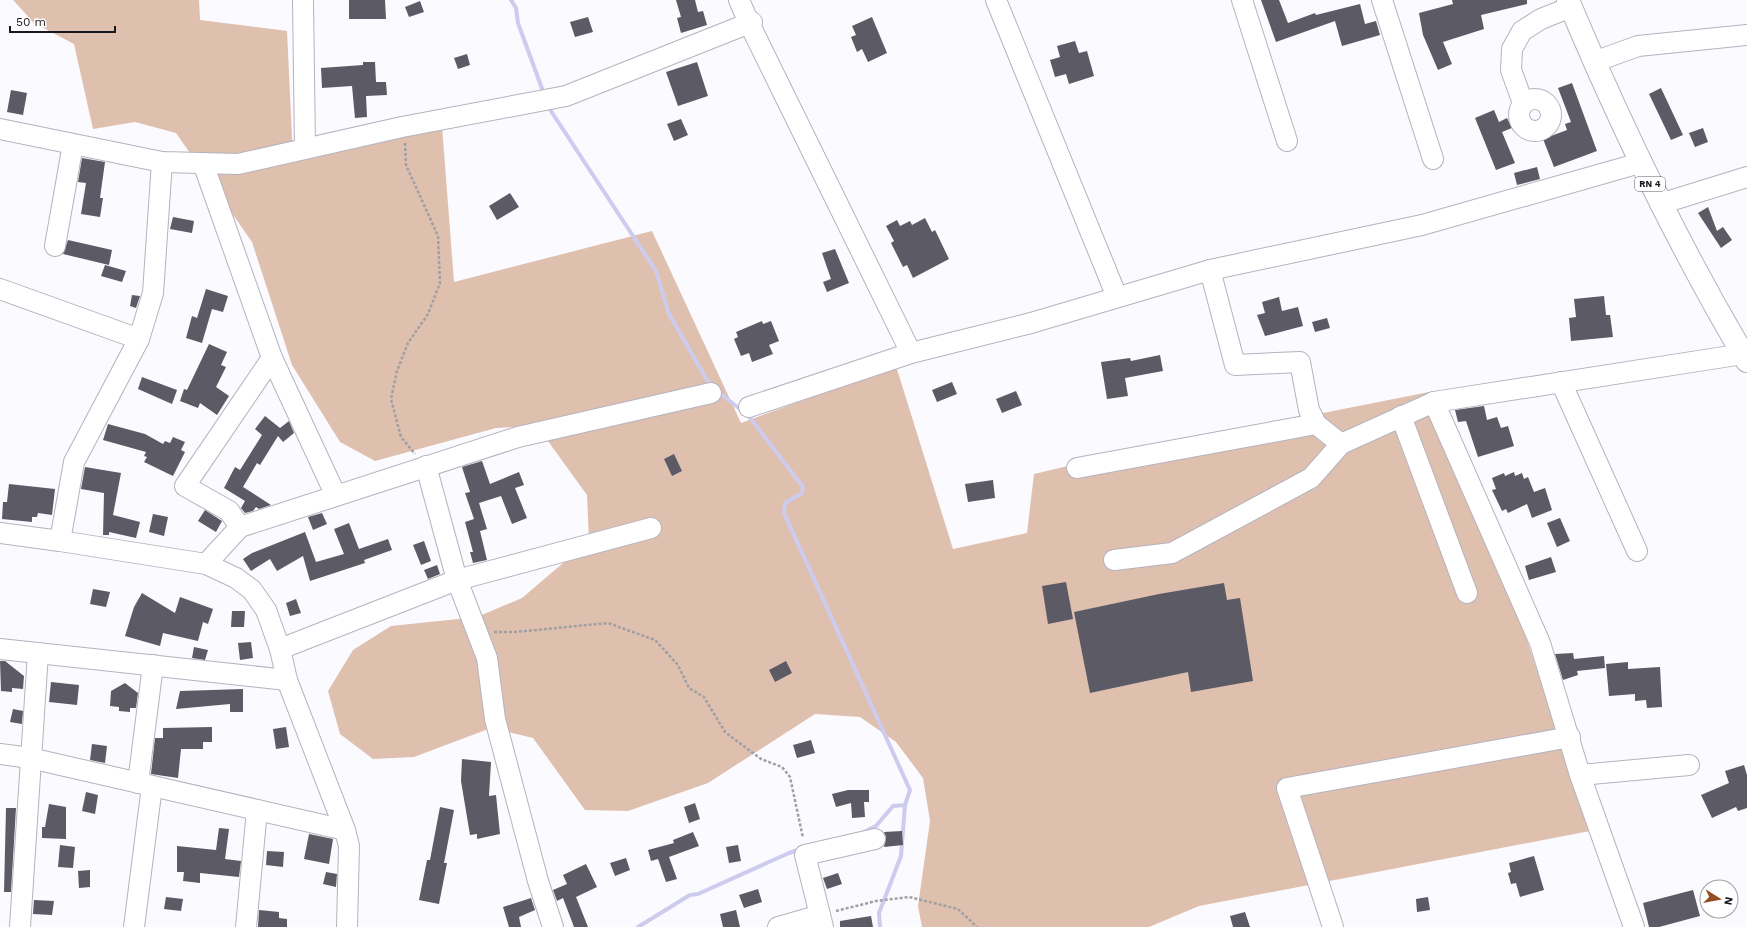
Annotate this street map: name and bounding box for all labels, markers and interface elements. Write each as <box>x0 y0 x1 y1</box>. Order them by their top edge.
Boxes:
scale bar <box>10 8 115 34</box>
text: 50 m <box>16 15 46 29</box>
road number: RN 4 <box>1635 177 1665 191</box>
north arrow <box>1699 879 1739 919</box>
text: N <box>1721 896 1735 906</box>

